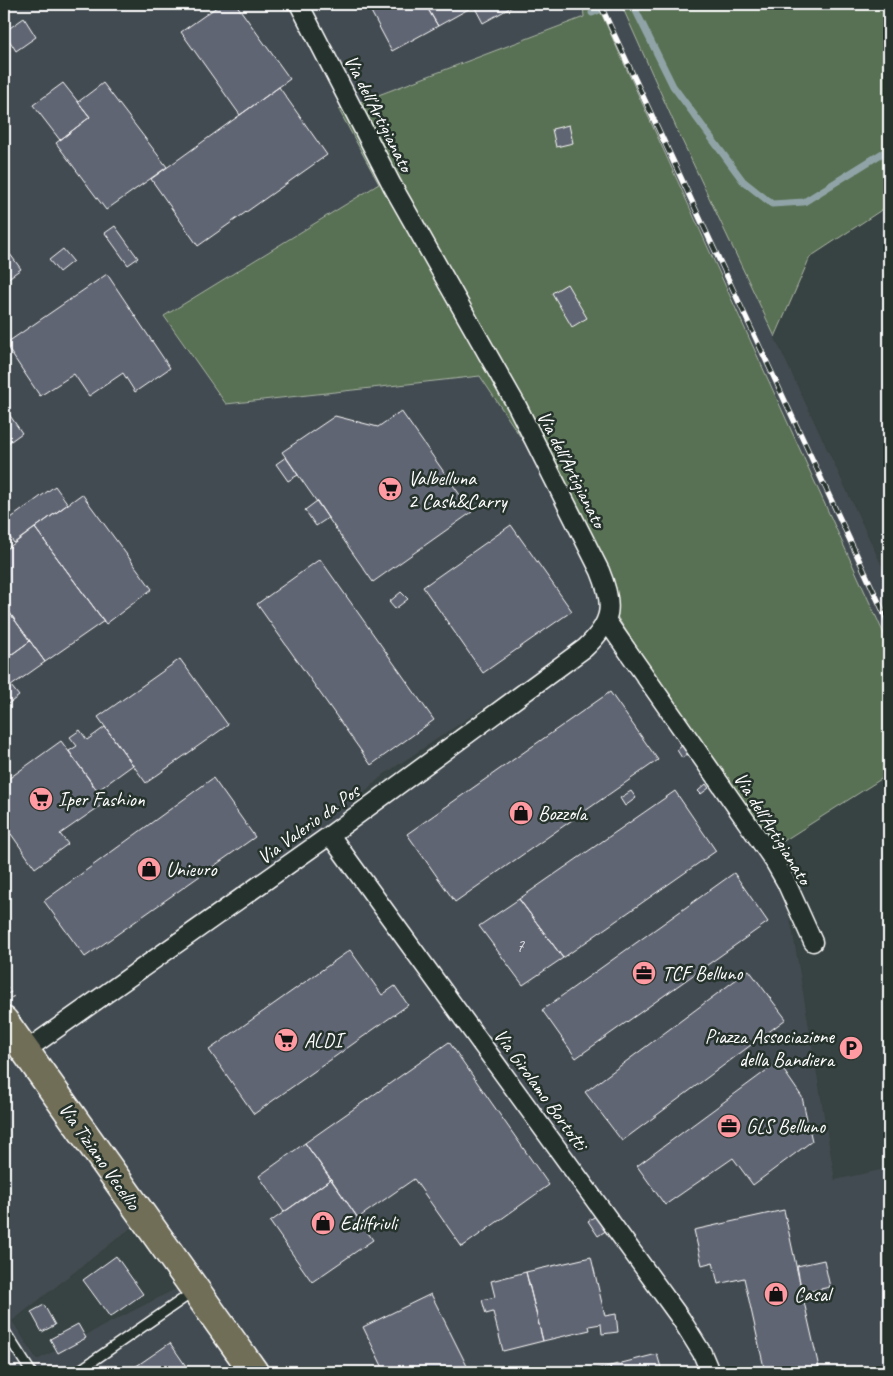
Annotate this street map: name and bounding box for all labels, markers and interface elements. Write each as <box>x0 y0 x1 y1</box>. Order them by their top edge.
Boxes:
street label: Via dell'Artigianato <box>338 51 420 178</box>
street label: Via dell'Artigianato <box>531 407 613 534</box>
place label: Valbelluna 2 Cash&Carry <box>408 466 509 514</box>
supermarket icon: Valbelluna 2 Cash&Carry <box>377 476 403 502</box>
street label: Via dell'Artigianato <box>728 767 818 891</box>
street label: Via Valerio da Pos <box>252 778 366 870</box>
supermarket icon: Iper Fashion <box>28 786 54 812</box>
place label: Iper Fashion <box>58 787 146 812</box>
shop icon: Bozzola <box>508 800 534 826</box>
place label: Bozzola <box>538 801 588 826</box>
shop icon: Unieuro <box>136 856 162 882</box>
place label: Unieuro <box>166 857 217 882</box>
house number: 7 <box>516 935 525 957</box>
office icon: TCF Belluno <box>631 960 657 986</box>
place label: TCF Belluno <box>662 961 743 986</box>
street label: Via Girolamo Bortotti <box>488 1024 594 1157</box>
place label: Piazza Associazione della Bandiera <box>705 1024 836 1072</box>
supermarket icon: ALDI <box>273 1027 299 1053</box>
place label: ALDI <box>304 1028 346 1053</box>
parking icon: Piazza Associazione della Bandiera <box>838 1035 864 1061</box>
street label: Via Tiziano Vecellio <box>53 1098 146 1216</box>
office icon: GLS Belluno <box>716 1113 742 1139</box>
place label: GLS Belluno <box>746 1114 826 1139</box>
shop icon: Edilfriuli <box>310 1210 336 1236</box>
place label: Edilfriuli <box>340 1211 399 1236</box>
shop icon: Casal <box>763 1281 789 1307</box>
place label: Casal <box>794 1282 834 1307</box>

